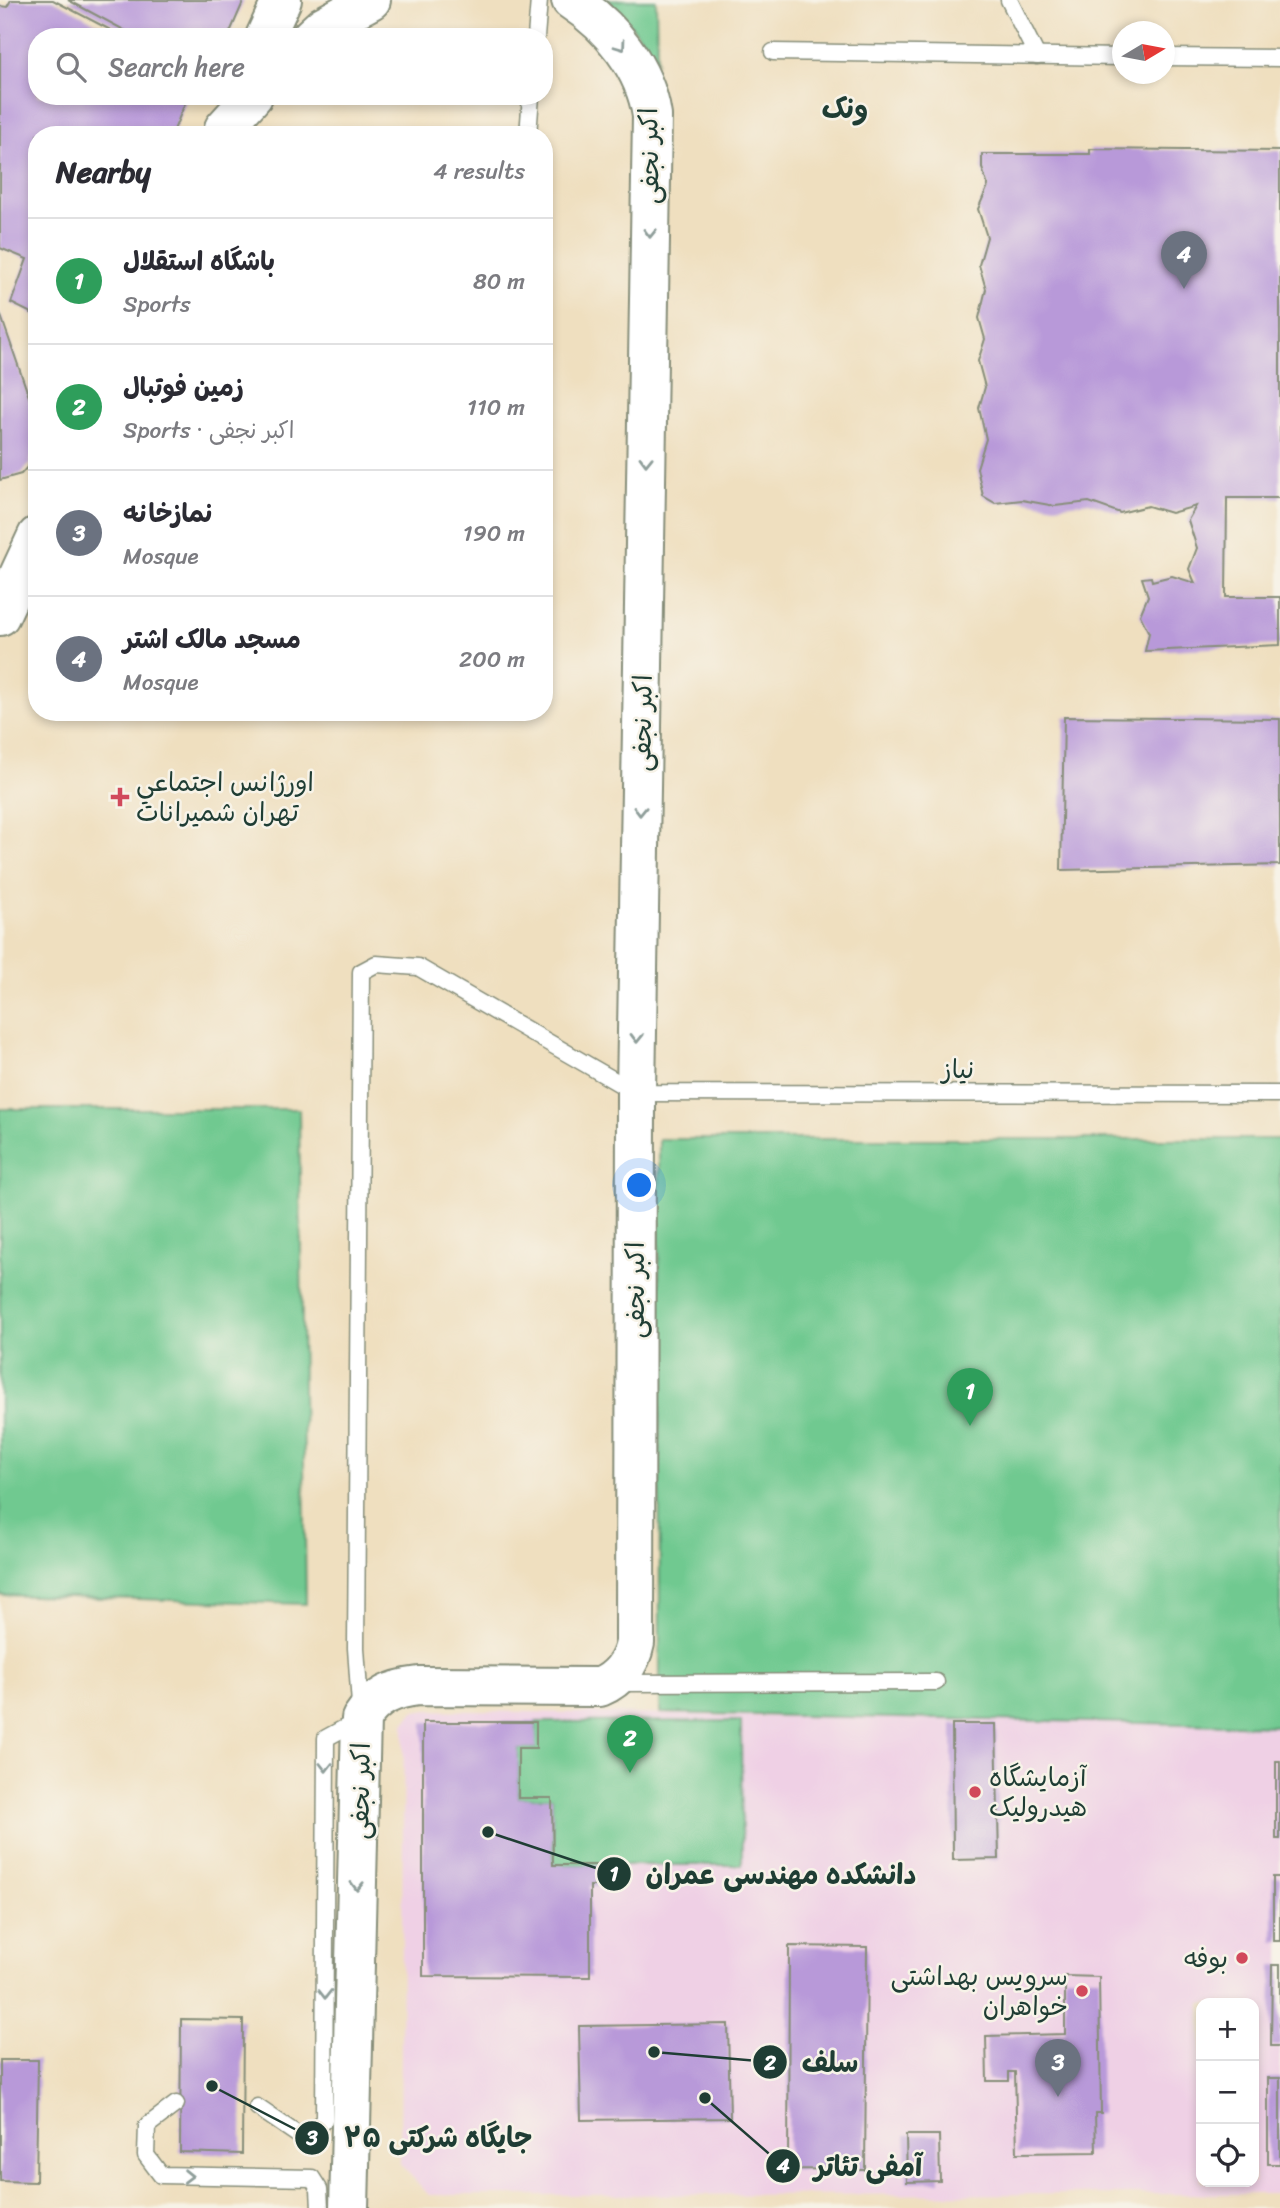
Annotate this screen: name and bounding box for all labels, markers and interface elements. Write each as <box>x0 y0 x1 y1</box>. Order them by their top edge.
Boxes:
north arrow <box>1112 21 1175 84</box>
search box <box>28 28 553 105</box>
one-way arrow <box>613 38 625 51</box>
text: Search here <box>108 44 245 90</box>
icon: search <box>52 48 90 86</box>
district label: ونک <box>822 84 868 133</box>
street label: اکبر نجفی <box>625 107 673 205</box>
text: Nearby <box>56 145 151 199</box>
text: 4 results <box>433 151 525 192</box>
one-way arrow <box>642 228 658 239</box>
pin: 4 <box>1161 231 1207 289</box>
text: باشگاه استقلال <box>123 238 275 284</box>
text: 1 <box>74 261 84 302</box>
text: 80 m <box>473 261 525 302</box>
text: Sports <box>123 284 191 325</box>
text: زمین فوتبال <box>123 364 244 410</box>
text: 2 <box>72 387 86 428</box>
text: 110 m <box>467 387 525 428</box>
text: Sports · اکبر نجفی <box>123 410 294 451</box>
one-way arrow <box>638 456 654 466</box>
text: نمازخانه <box>123 490 212 536</box>
text: 3 <box>73 513 85 554</box>
text: 190 m <box>463 513 525 554</box>
text: Mosque <box>123 536 199 577</box>
text: مسجد مالک اشتر <box>123 616 301 662</box>
text: 4 <box>72 639 86 680</box>
text: 200 m <box>459 639 525 680</box>
text: Mosque <box>123 662 199 703</box>
street label: اکبر نجفی <box>618 674 666 772</box>
place label: اورژانس اجتماعي تهران شميرانات <box>136 759 314 835</box>
marker: اورژانس اجتماعي تهران شميرانات <box>110 787 130 807</box>
one-way arrow <box>633 805 648 816</box>
one-way arrow <box>629 1033 645 1044</box>
street label: نیاز <box>940 1046 974 1092</box>
your location <box>622 1168 656 1202</box>
street label: اکبر نجفی <box>612 1242 658 1338</box>
pin: 1 <box>947 1368 993 1426</box>
pin: 2 <box>607 1715 653 1773</box>
street label: اکبر نجفی <box>336 1742 384 1840</box>
place label: آزمایشگاه هیدرولیک <box>989 1754 1088 1830</box>
one-way arrow <box>318 1762 334 1772</box>
marker: آزمایشگاه هیدرولیک <box>967 1784 983 1800</box>
callout: دانشکده مهندسی عمران <box>597 1849 931 1898</box>
text: دانشکده مهندسی عمران <box>646 1850 916 1899</box>
text: 1 <box>609 1855 619 1893</box>
one-way arrow <box>349 1881 365 1891</box>
place label: بوفه <box>1184 1935 1228 1981</box>
marker: بوفه <box>1234 1950 1250 1966</box>
place label: سرویس بهداشتی خواهران <box>890 1953 1068 2029</box>
marker: سرویس بهداشتی خواهران <box>1074 1983 1090 1999</box>
one-way arrow <box>317 1989 333 2000</box>
map controls <box>1196 1998 1259 2187</box>
button: + <box>1196 1998 1259 2061</box>
callout: سلف <box>752 2038 872 2087</box>
text: سلف <box>802 2038 858 2087</box>
pin: 3 <box>1035 2039 1081 2097</box>
text: 2 <box>763 2044 776 2082</box>
button: − <box>1196 2061 1259 2124</box>
callout: جایگاه شرکتی ۲۵ <box>295 2113 547 2162</box>
text: جایگاه شرکتی ۲۵ <box>344 2113 532 2162</box>
text: 3 <box>305 2119 318 2157</box>
button: locate <box>1196 2124 1259 2187</box>
callout: آمفی تئاتر <box>765 2141 936 2190</box>
text: آمفی تئاتر <box>811 2142 924 2191</box>
text: 4 <box>775 2147 790 2185</box>
one-way arrow <box>183 2168 194 2183</box>

